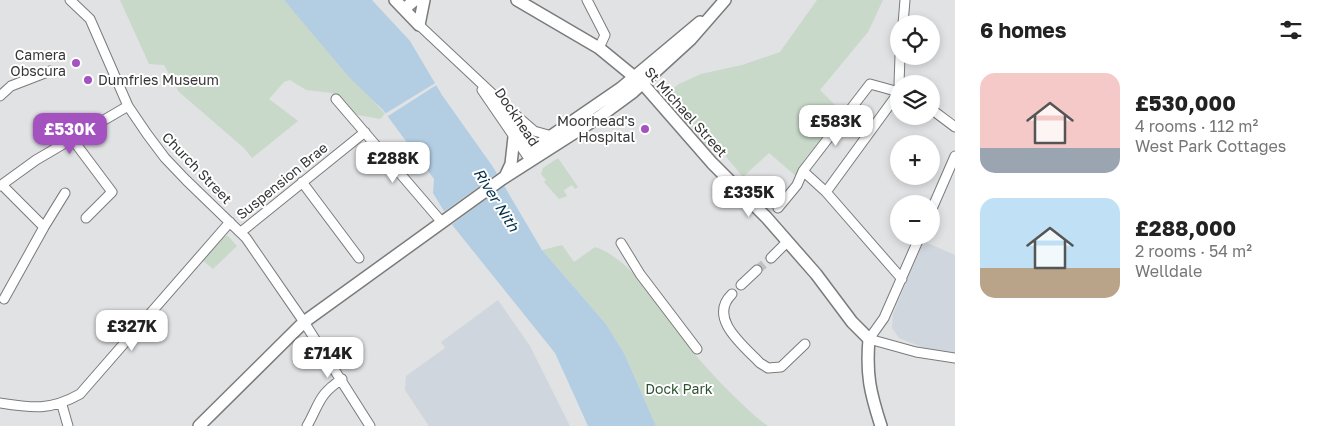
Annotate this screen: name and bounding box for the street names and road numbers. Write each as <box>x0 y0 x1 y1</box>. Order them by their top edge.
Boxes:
street label: St Michael Street <box>641 63 731 160</box>
street label: Dockhead <box>492 84 543 149</box>
street label: Church Street <box>159 128 236 207</box>
street label: Suspension Brae <box>233 139 331 223</box>

